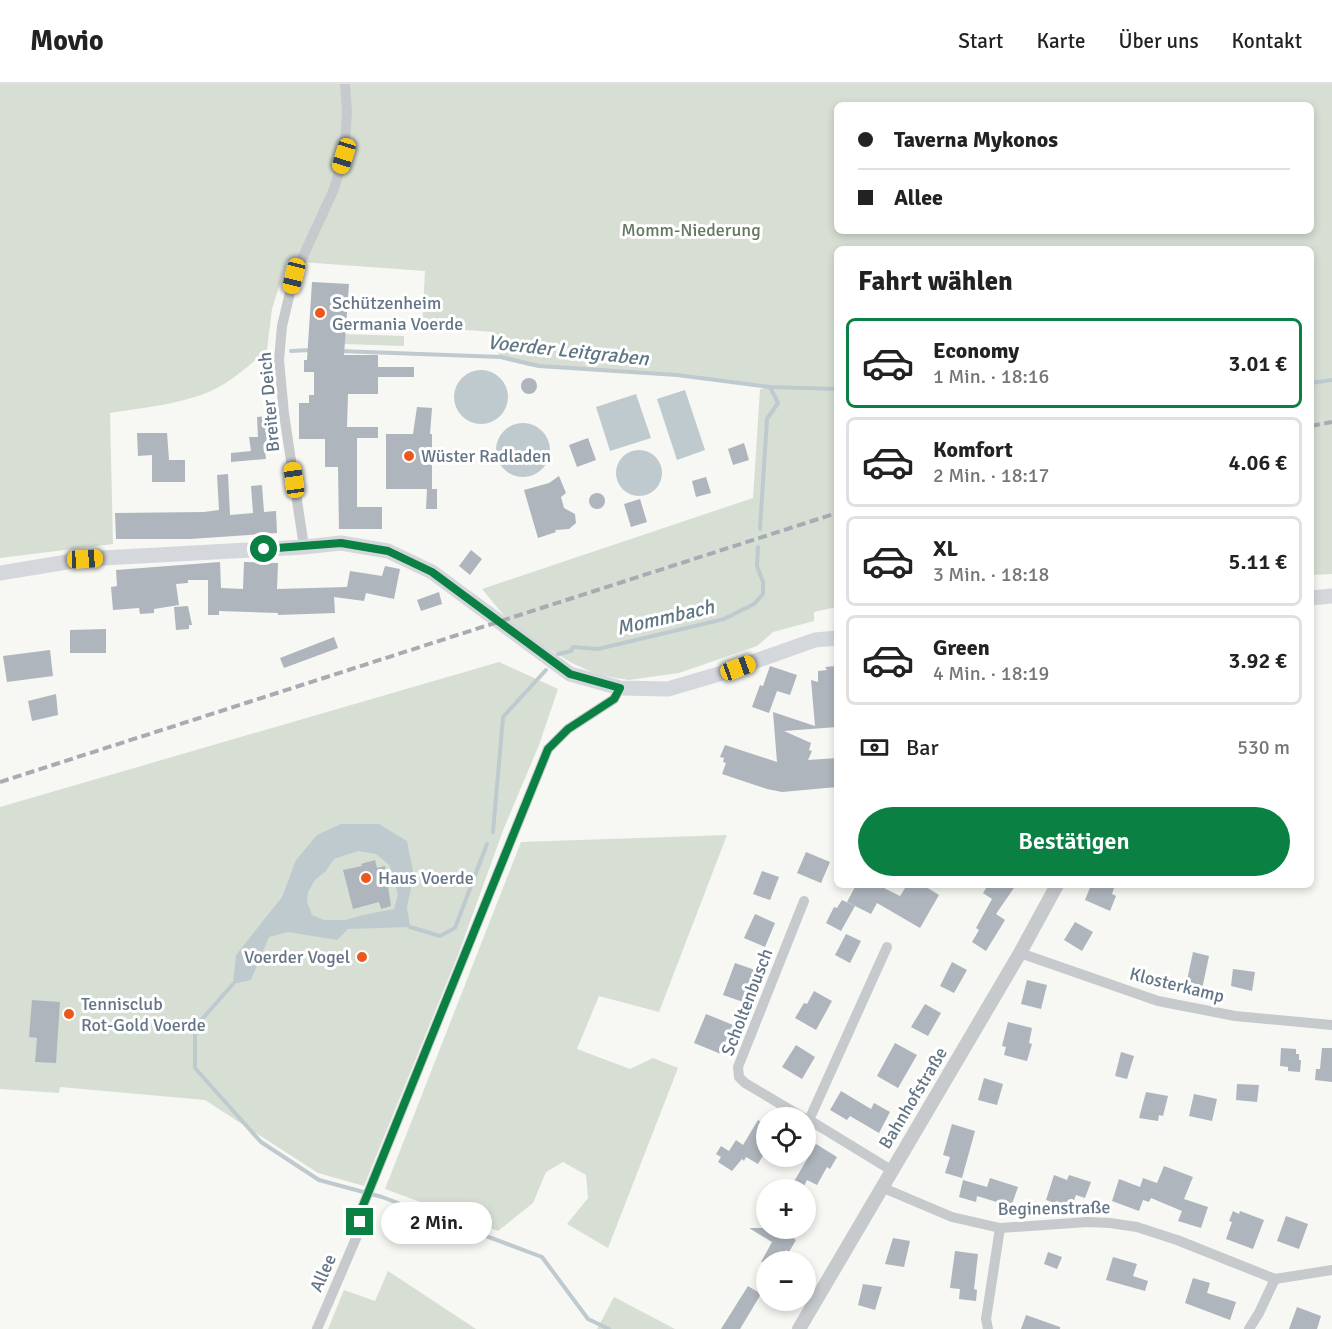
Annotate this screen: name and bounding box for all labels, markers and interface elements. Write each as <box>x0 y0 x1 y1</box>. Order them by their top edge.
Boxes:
text: Movio <box>30 24 104 58</box>
text: Start <box>958 28 1003 54</box>
text: Karte <box>1036 28 1085 54</box>
text: Über uns <box>1118 28 1199 54</box>
text: Kontakt <box>1232 28 1302 54</box>
text: Taverna Mykonos <box>894 126 1058 153</box>
car <box>330 136 358 176</box>
text: Allee <box>894 184 943 211</box>
park label: Momm-Niederung <box>621 219 761 241</box>
car <box>281 256 307 296</box>
text: Fahrt wählen <box>858 265 1013 298</box>
place label: Schützenheim Germania Voerde <box>332 292 463 335</box>
marker: Schützenheim Germania Voerde <box>313 306 327 320</box>
water label: Voerder Leitgraben <box>486 330 651 372</box>
icon: car <box>861 336 915 390</box>
text: Economy <box>933 337 1019 364</box>
text: 3.01 € <box>1229 350 1287 377</box>
street label: Breiter Deich <box>254 351 284 453</box>
text: 1 Min. · 18:16 <box>933 364 1049 389</box>
icon: car <box>861 435 915 489</box>
text: Komfort <box>933 436 1013 463</box>
place label: Wüster Radladen <box>421 445 551 467</box>
marker: Wüster Radladen <box>402 449 416 463</box>
text: 4.06 € <box>1229 449 1287 476</box>
car <box>283 461 305 499</box>
text: 2 Min. · 18:17 <box>933 463 1049 488</box>
icon: car <box>861 534 915 588</box>
route start <box>250 535 277 562</box>
text: XL <box>933 535 958 562</box>
text: 5.11 € <box>1229 548 1287 575</box>
car <box>67 549 103 569</box>
text: 3 Min. · 18:18 <box>933 562 1049 587</box>
water label: Mommbach <box>614 594 717 641</box>
icon: car <box>861 633 915 687</box>
text: Green <box>933 634 990 661</box>
text: 3.92 € <box>1229 647 1287 674</box>
car <box>718 653 758 683</box>
text: 4 Min. · 18:19 <box>933 661 1049 686</box>
icon: cash <box>858 731 891 764</box>
text: Bar <box>906 734 939 761</box>
text: 530 m <box>1237 735 1290 760</box>
button: Bestätigen <box>858 807 1290 876</box>
place label: Haus Voerde <box>378 867 474 889</box>
marker: Haus Voerde <box>359 871 373 885</box>
street label: Scholtenbusch <box>716 945 778 1059</box>
place label: Voerder Vogel <box>244 946 350 968</box>
marker: Voerder Vogel <box>355 950 369 964</box>
street label: Klosterkamp <box>1127 963 1227 1007</box>
place label: Tennisclub Rot-Gold Voerde <box>81 993 206 1036</box>
marker: Tennisclub Rot-Gold Voerde <box>62 1007 76 1021</box>
street label: Bahnhofstraße <box>874 1043 952 1153</box>
map controls <box>756 1107 816 1311</box>
button: locate <box>756 1107 816 1167</box>
button: + <box>756 1179 816 1239</box>
street label: Beginenstraße <box>997 1196 1111 1220</box>
callout: 2 Min. <box>381 1201 492 1243</box>
route end <box>346 1208 373 1235</box>
text: 2 Min. <box>410 1210 463 1235</box>
street label: Allee <box>305 1251 341 1295</box>
button: − <box>756 1251 816 1311</box>

